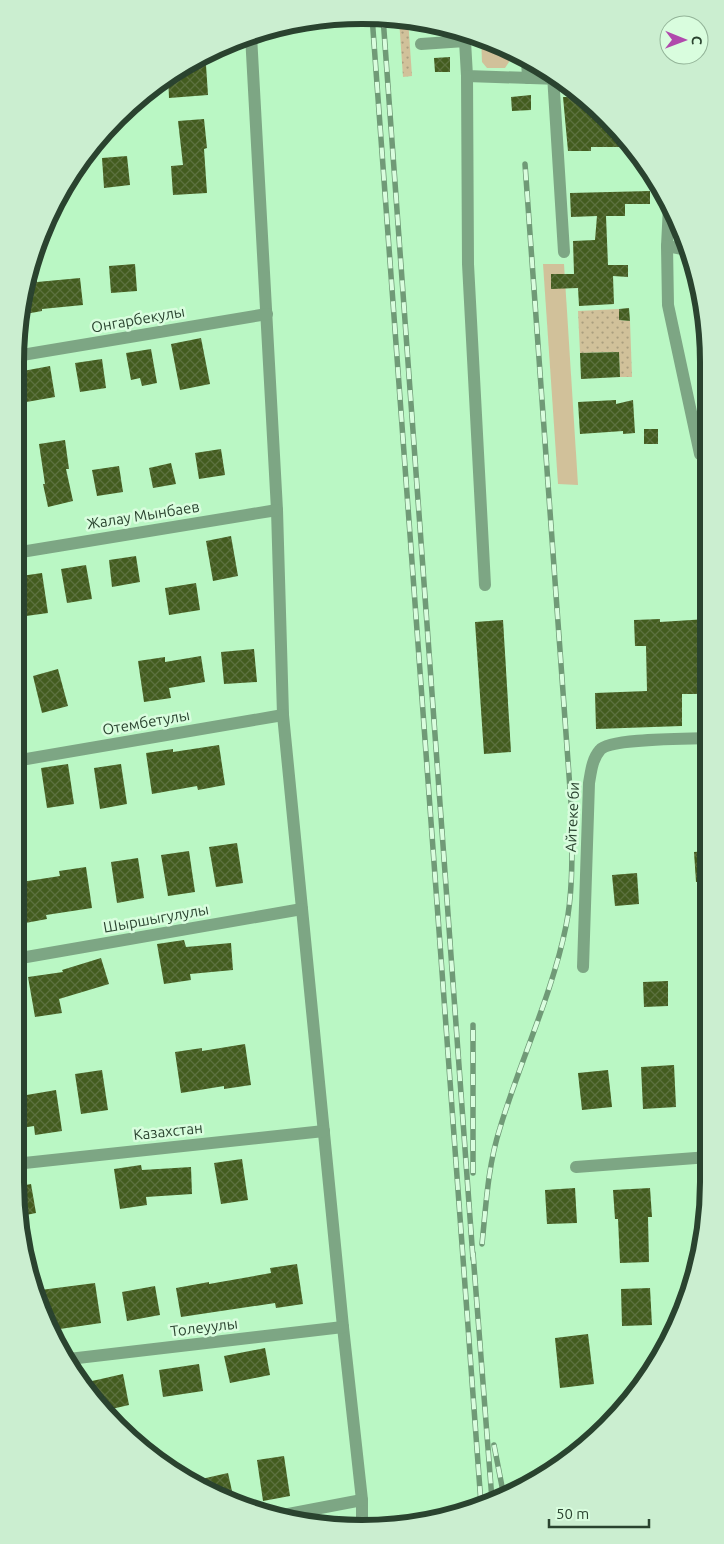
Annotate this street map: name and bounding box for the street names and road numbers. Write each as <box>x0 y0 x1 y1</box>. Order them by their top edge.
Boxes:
street label: Онгарбекулы <box>90 302 186 336</box>
street label: Жалау Мынбаев <box>85 498 201 532</box>
street label: Отембетулы <box>101 706 191 738</box>
street label: Айтеке би <box>562 781 582 853</box>
street label: Шыршыгулулы <box>102 900 210 936</box>
street label: Казахстан <box>133 1119 203 1143</box>
street label: Толеуулы <box>169 1314 239 1340</box>

